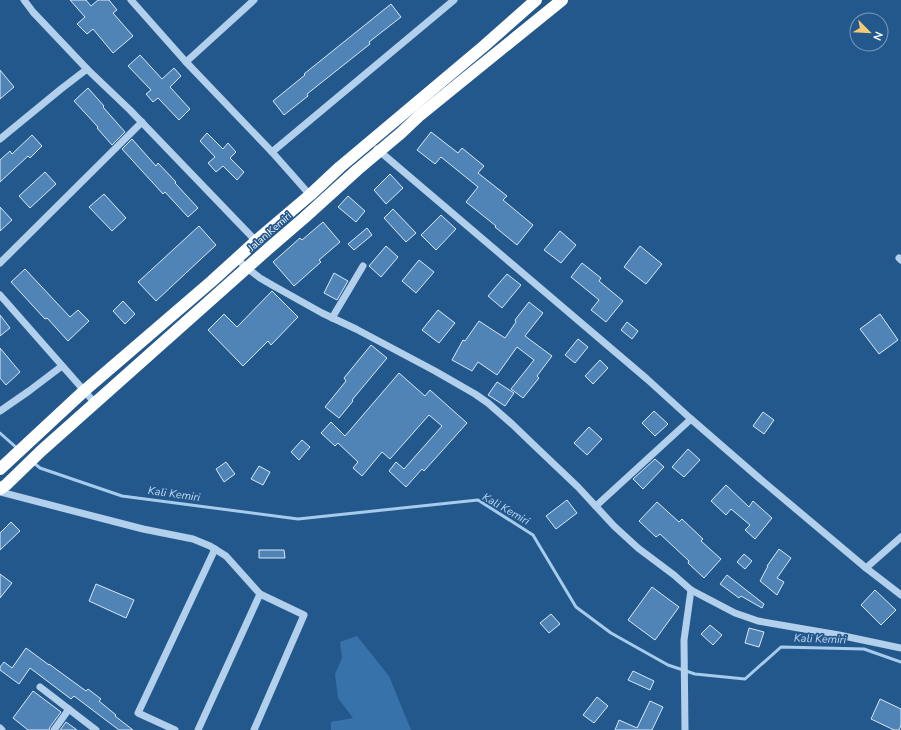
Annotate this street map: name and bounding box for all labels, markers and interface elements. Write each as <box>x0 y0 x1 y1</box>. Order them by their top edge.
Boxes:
north arrow <box>849 12 889 52</box>
text: N <box>869 29 886 43</box>
street label: Jalan Kemiri <box>245 209 295 255</box>
water label: Kali Kemiri <box>147 483 201 505</box>
water label: Kali Kemiri <box>480 489 533 529</box>
water label: Kali Kemiri <box>794 631 847 647</box>

